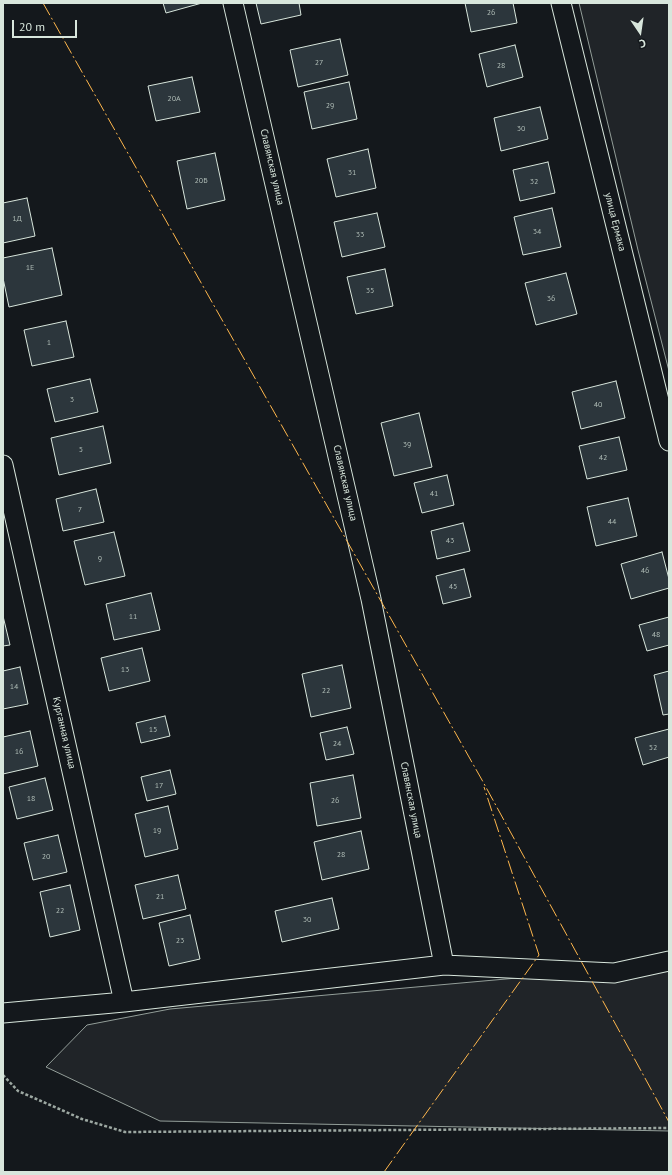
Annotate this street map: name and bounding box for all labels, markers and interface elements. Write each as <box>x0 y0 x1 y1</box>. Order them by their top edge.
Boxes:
house number: 26 <box>487 8 495 18</box>
scale bar <box>14 12 79 38</box>
north arrow <box>620 12 660 52</box>
text: 20 m <box>19 19 45 34</box>
text: С <box>638 36 647 51</box>
house number: 27 <box>315 58 323 68</box>
house number: 28 <box>497 61 505 71</box>
house number: 20А <box>167 94 181 104</box>
house number: 29 <box>326 101 334 111</box>
house number: 30 <box>517 124 525 134</box>
street label: Славянская улица <box>257 128 287 206</box>
house number: 31 <box>348 168 356 178</box>
house number: 20Б <box>194 176 208 186</box>
house number: 32 <box>530 177 538 187</box>
street label: улица Ермака <box>602 191 628 253</box>
house number: 1Д <box>12 214 22 224</box>
house number: 34 <box>533 227 541 237</box>
house number: 33 <box>356 230 364 240</box>
house number: 1Е <box>26 263 34 273</box>
house number: 35 <box>366 286 374 296</box>
house number: 36 <box>547 294 555 304</box>
house number: 1 <box>47 338 51 348</box>
house number: 3 <box>70 395 74 405</box>
house number: 40 <box>594 400 602 410</box>
house number: 39 <box>403 440 411 450</box>
street label: Славянская улица <box>330 444 360 522</box>
house number: 5 <box>79 445 83 455</box>
house number: 42 <box>599 453 607 463</box>
house number: 41 <box>430 489 438 499</box>
house number: 7 <box>78 505 82 515</box>
house number: 44 <box>608 517 616 527</box>
house number: 43 <box>446 536 454 546</box>
house number: 9 <box>98 554 102 564</box>
house number: 46 <box>641 566 649 576</box>
house number: 45 <box>449 582 457 592</box>
house number: 11 <box>129 612 137 622</box>
house number: 48 <box>652 630 660 640</box>
house number: 13 <box>121 665 129 675</box>
house number: 14 <box>10 682 18 692</box>
house number: 22 <box>322 686 330 696</box>
street label: Курганная улица <box>50 696 78 770</box>
house number: 15 <box>149 725 157 735</box>
house number: 24 <box>333 739 341 749</box>
house number: 52 <box>649 743 657 753</box>
house number: 16 <box>15 747 23 757</box>
street label: Славянская улица <box>398 761 424 839</box>
house number: 17 <box>155 781 163 791</box>
house number: 18 <box>27 794 35 804</box>
house number: 26 <box>331 796 339 806</box>
house number: 19 <box>153 826 161 836</box>
house number: 28 <box>337 850 345 860</box>
house number: 20 <box>42 852 50 862</box>
house number: 21 <box>156 892 164 902</box>
house number: 22 <box>56 906 64 916</box>
house number: 30 <box>303 915 311 925</box>
house number: 23 <box>176 936 184 946</box>

